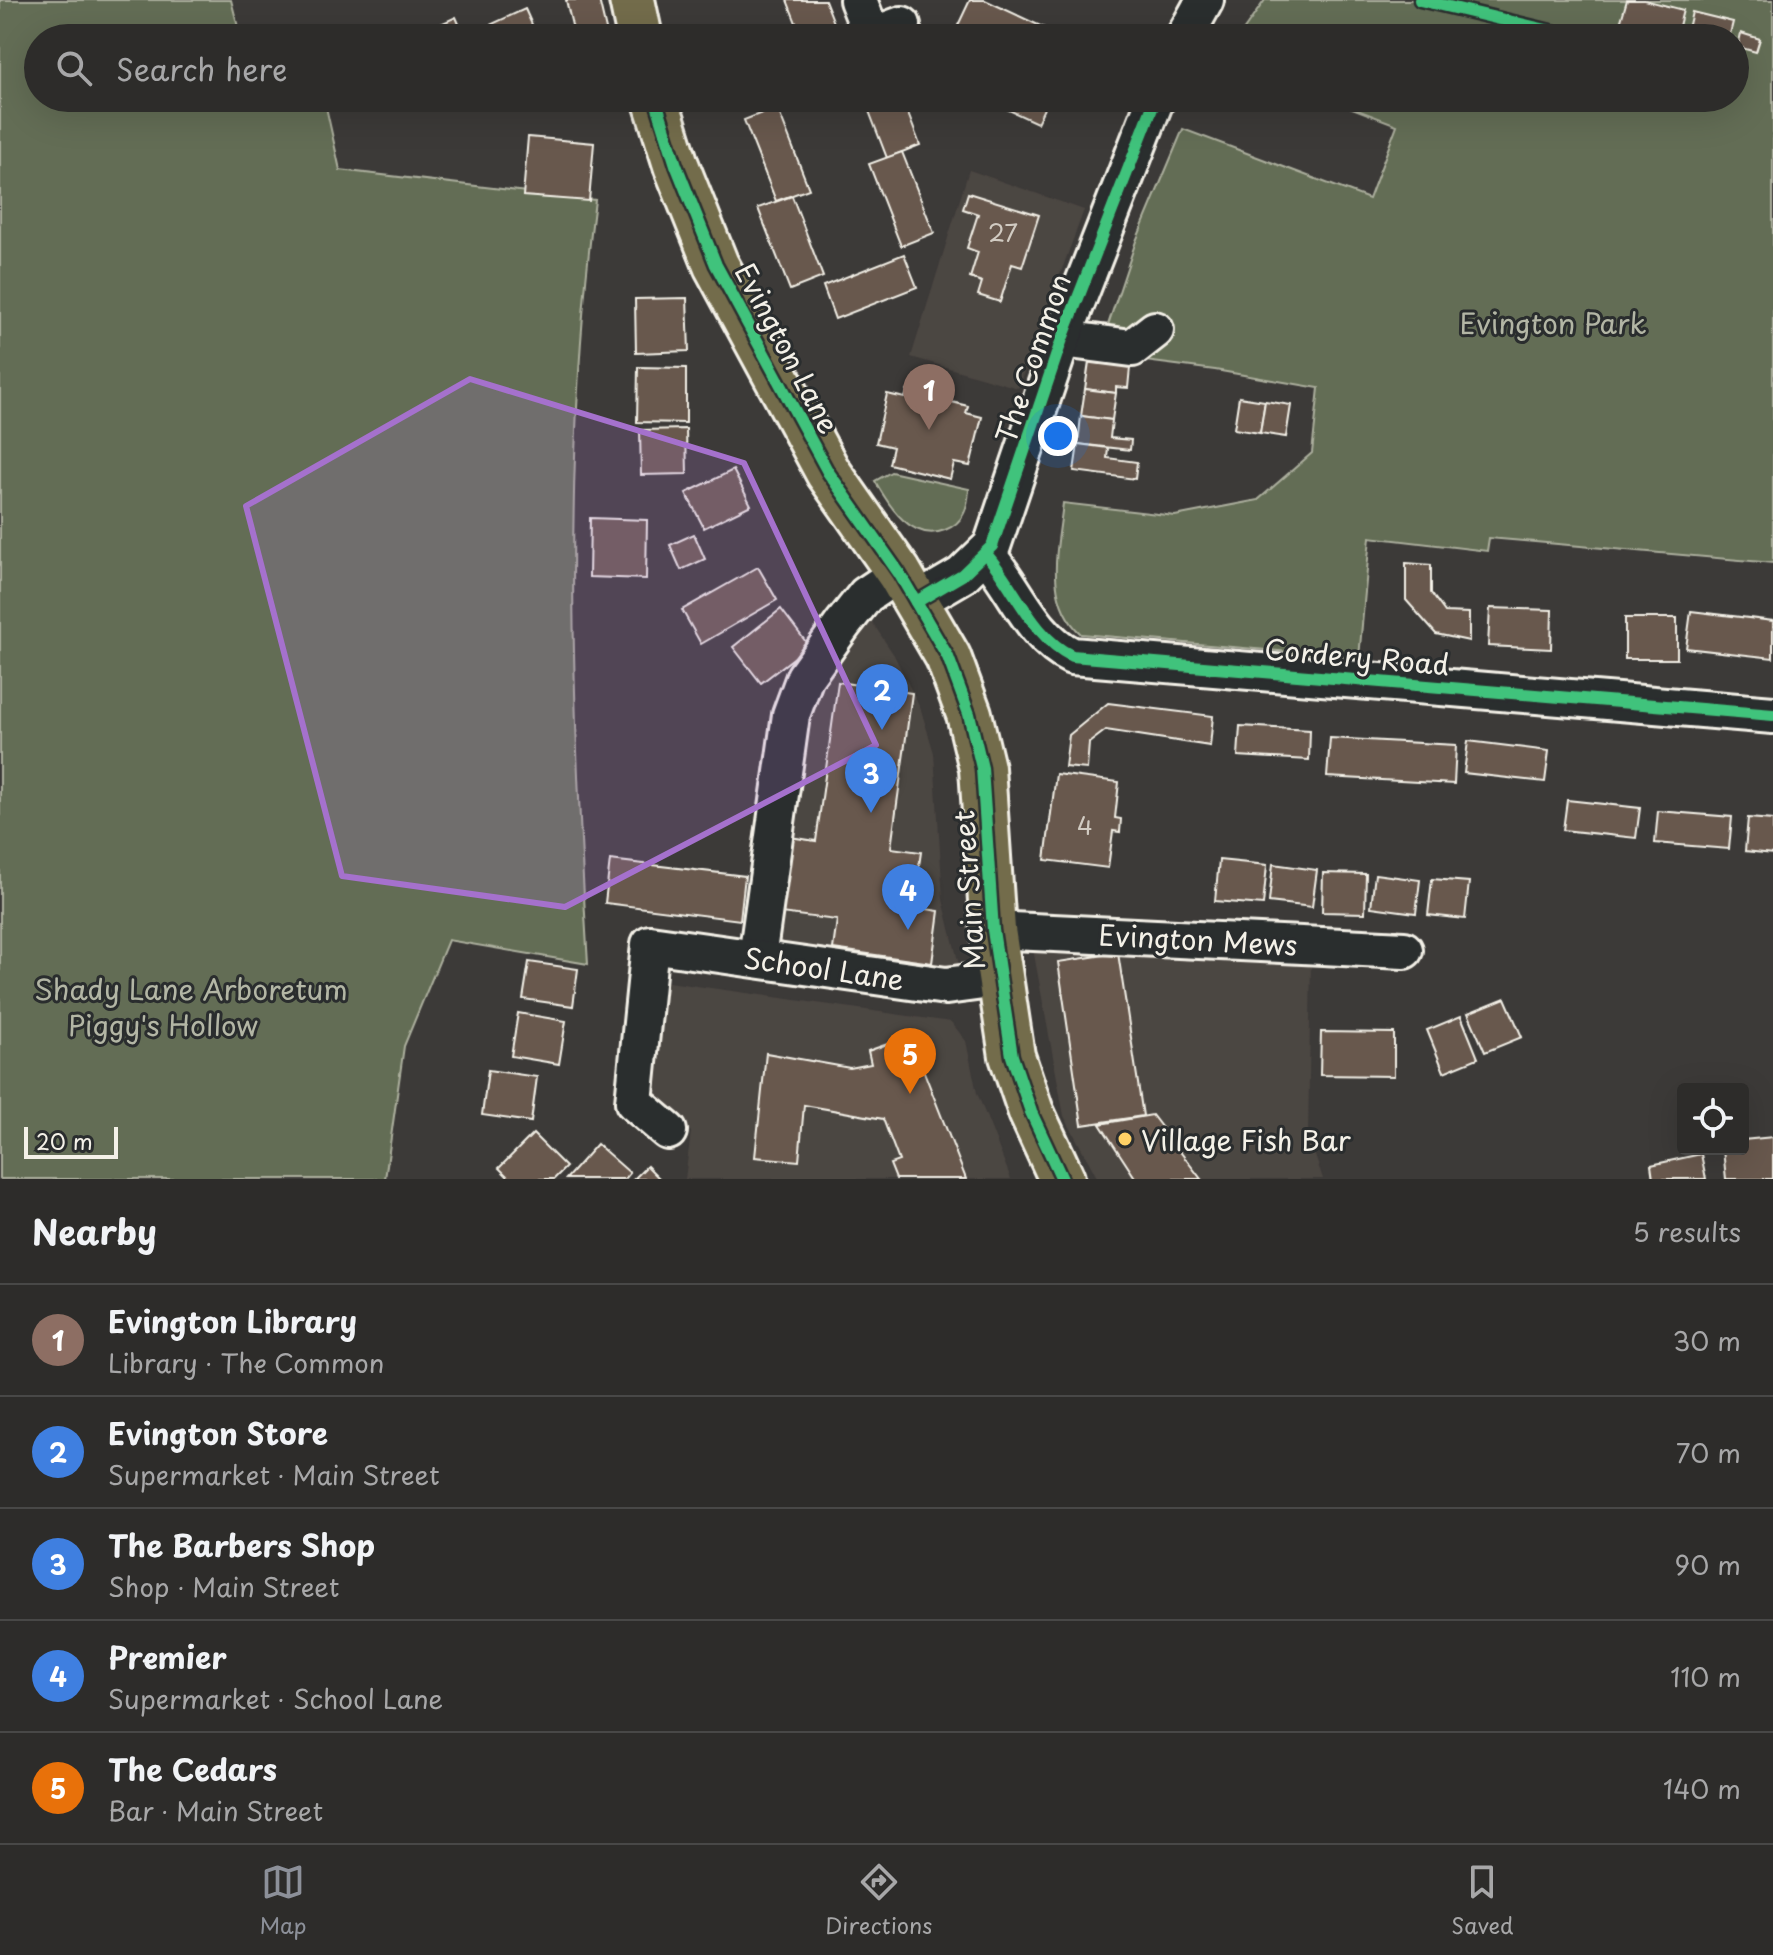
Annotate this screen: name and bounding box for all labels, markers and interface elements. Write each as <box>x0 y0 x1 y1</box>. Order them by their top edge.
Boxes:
search box <box>24 24 1749 112</box>
icon: search <box>52 46 96 90</box>
text: Search here <box>116 46 288 91</box>
house number: 27 <box>988 214 1018 250</box>
street label: Evington Lane <box>725 255 851 441</box>
street label: The Common <box>983 268 1081 448</box>
park label: Evington Park <box>1459 301 1647 344</box>
pin: 1 <box>903 364 955 430</box>
your location <box>1038 416 1078 456</box>
street label: Cordery Road <box>1263 626 1451 686</box>
pin: 2 <box>856 664 908 730</box>
pin: 3 <box>845 747 897 813</box>
house number: 4 <box>1077 807 1093 843</box>
street label: Main Street <box>941 809 995 971</box>
pin: 4 <box>882 864 934 930</box>
street label: Evington Mews <box>1097 912 1299 966</box>
street label: School Lane <box>741 935 907 1001</box>
park label: Shady Lane Arboretum <box>34 967 348 1010</box>
park label: Piggy's Hollow <box>68 1003 258 1046</box>
pin: 5 <box>884 1028 936 1094</box>
map controls <box>1677 1083 1749 1155</box>
button: locate <box>1677 1083 1749 1155</box>
place label: Village Fish Bar <box>1141 1118 1351 1161</box>
scale bar <box>24 1123 118 1159</box>
text: 20 m <box>36 1124 93 1157</box>
marker: Village Fish Bar <box>1116 1130 1134 1148</box>
text: Nearby <box>32 1205 157 1257</box>
text: 5 results <box>1633 1212 1741 1251</box>
text: Evington Library <box>108 1298 357 1343</box>
text: 1 <box>52 1321 64 1360</box>
text: 30 m <box>1673 1321 1741 1360</box>
text: Library · The Common <box>108 1343 384 1382</box>
text: Evington Store <box>108 1410 328 1455</box>
text: 2 <box>49 1433 67 1472</box>
text: 70 m <box>1676 1433 1741 1472</box>
text: Supermarket · Main Street <box>108 1455 440 1494</box>
text: The Barbers Shop <box>108 1522 375 1567</box>
text: 3 <box>49 1545 67 1584</box>
text: 90 m <box>1674 1545 1741 1584</box>
text: Shop · Main Street <box>108 1567 339 1606</box>
text: Premier <box>108 1634 227 1679</box>
text: 4 <box>49 1657 67 1696</box>
text: 110 m <box>1670 1657 1741 1696</box>
text: Supermarket · School Lane <box>108 1679 443 1718</box>
text: The Cedars <box>108 1746 277 1791</box>
text: 5 <box>50 1769 66 1808</box>
text: 140 m <box>1663 1769 1741 1808</box>
text: Bar · Main Street <box>108 1791 323 1830</box>
tab: Map <box>259 1860 306 1941</box>
tab: Directions <box>825 1860 932 1941</box>
tab: Saved <box>1451 1860 1514 1941</box>

